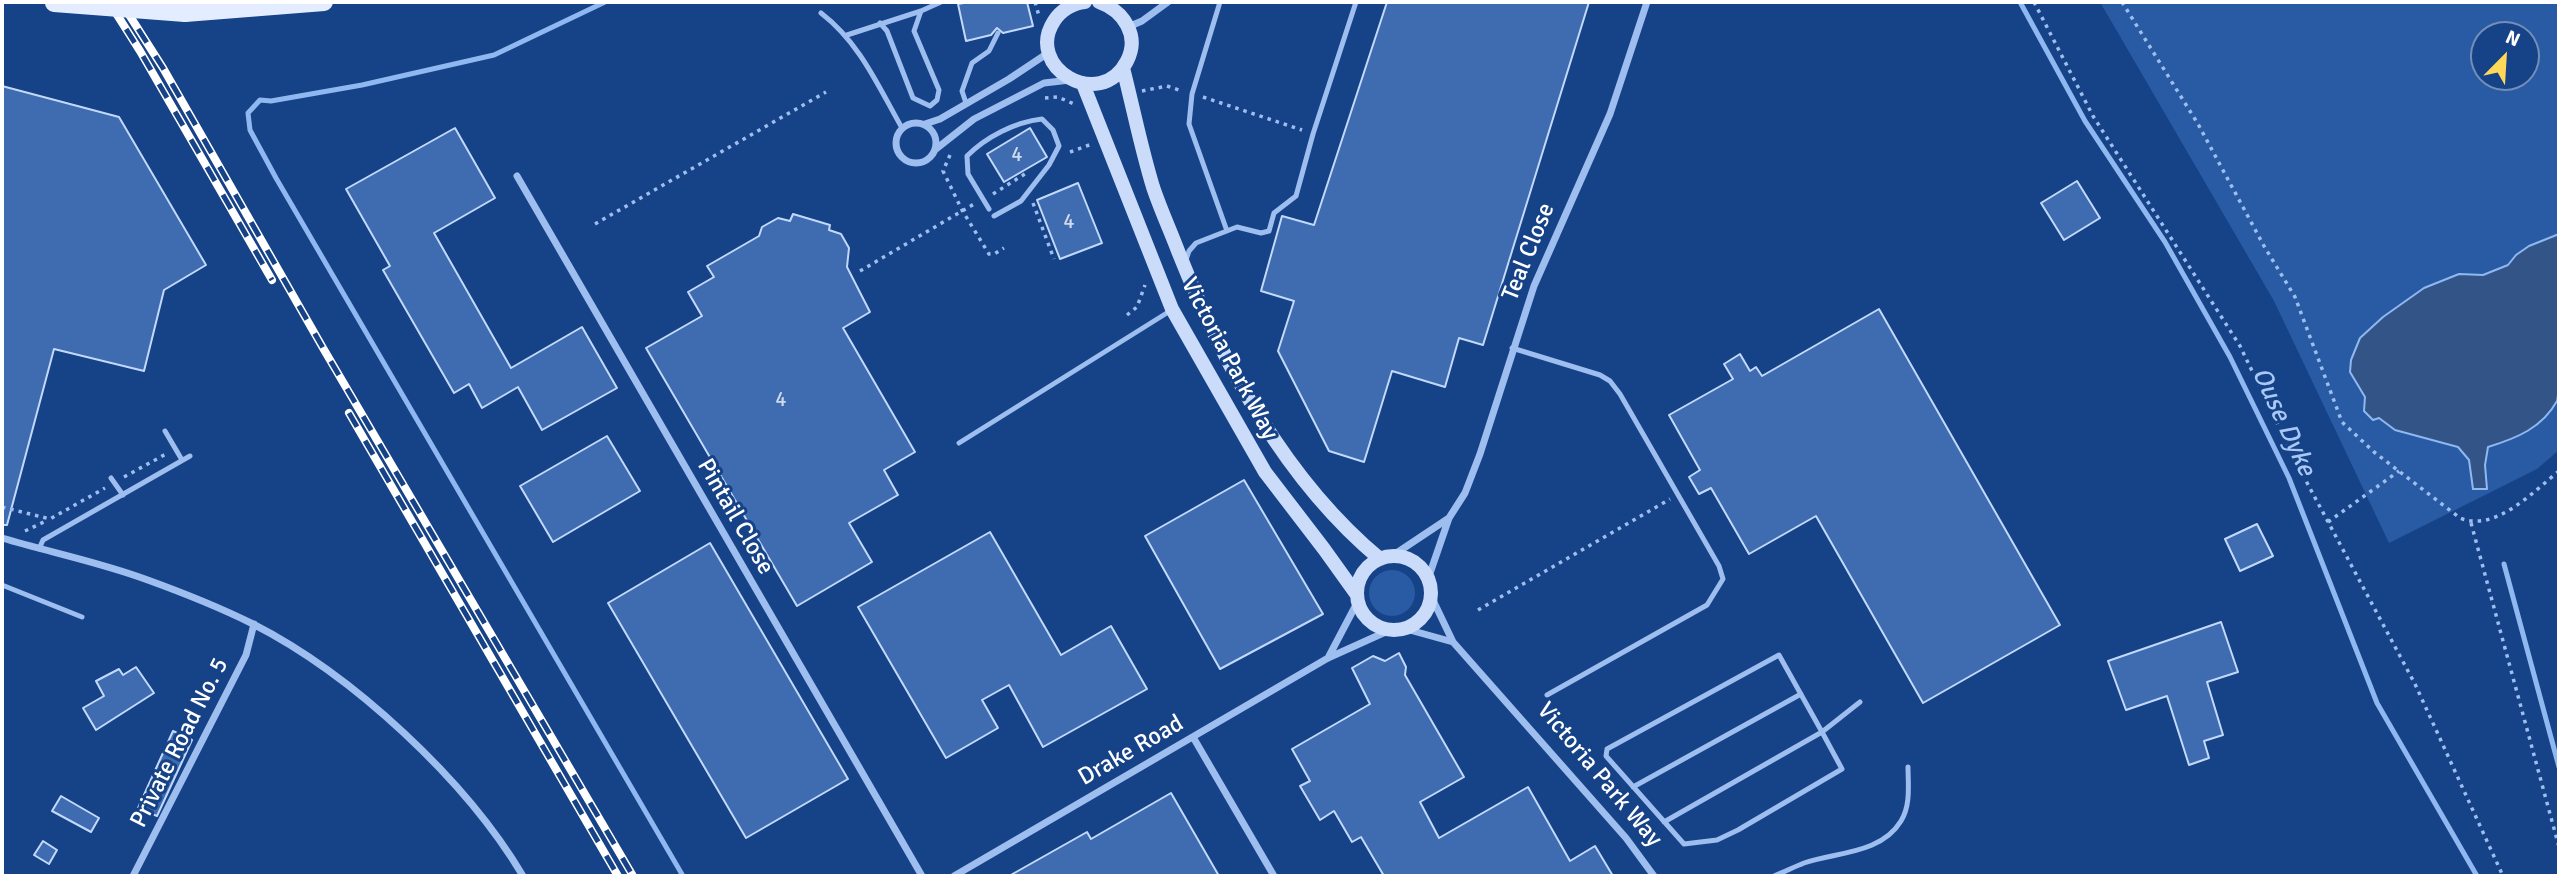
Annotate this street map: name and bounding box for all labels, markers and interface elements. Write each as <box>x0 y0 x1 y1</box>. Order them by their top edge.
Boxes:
north arrow <box>2470 21 2540 91</box>
text: N <box>2502 25 2524 52</box>
house number: 4 <box>1011 142 1023 168</box>
street label: Teal Close <box>1496 199 1562 305</box>
house number: 4 <box>1063 209 1075 235</box>
street label: Victoria Park Way <box>1174 273 1284 445</box>
water label: Ouse Dyke <box>2244 363 2322 481</box>
house number: 4 <box>775 387 787 413</box>
street label: Pintail Close <box>690 454 780 580</box>
street label: Private Road No. 5 <box>125 653 235 833</box>
street label: Victoria Park Way <box>1530 697 1668 853</box>
street label: Drake Road <box>1073 709 1189 793</box>

